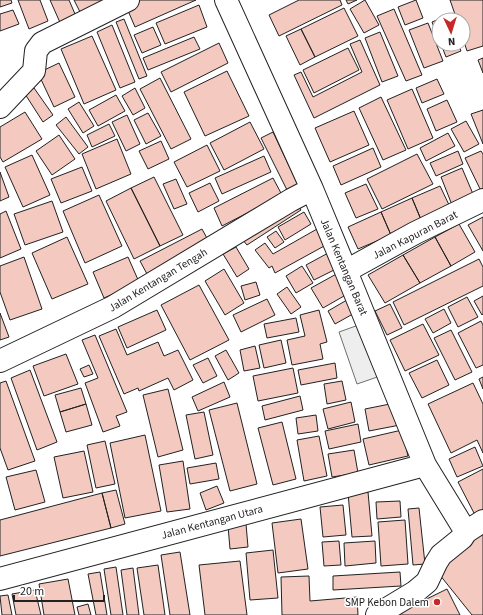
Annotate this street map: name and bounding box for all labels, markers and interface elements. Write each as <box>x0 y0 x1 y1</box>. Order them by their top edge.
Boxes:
north arrow <box>431 12 471 52</box>
text: N <box>447 34 456 49</box>
street label: Jalan Kapuran Barat <box>370 207 460 263</box>
street label: Jalan Kentangan Barat <box>317 216 371 318</box>
street label: Jalan Kentangan Tengah <box>106 245 210 315</box>
street label: Jalan Kentangan Utara <box>160 501 264 543</box>
scale bar <box>14 577 104 603</box>
text: 20 m <box>20 583 44 600</box>
place label: SMP Kebon Dalem <box>345 595 429 610</box>
marker: SMP Kebon Dalem <box>432 597 442 607</box>

